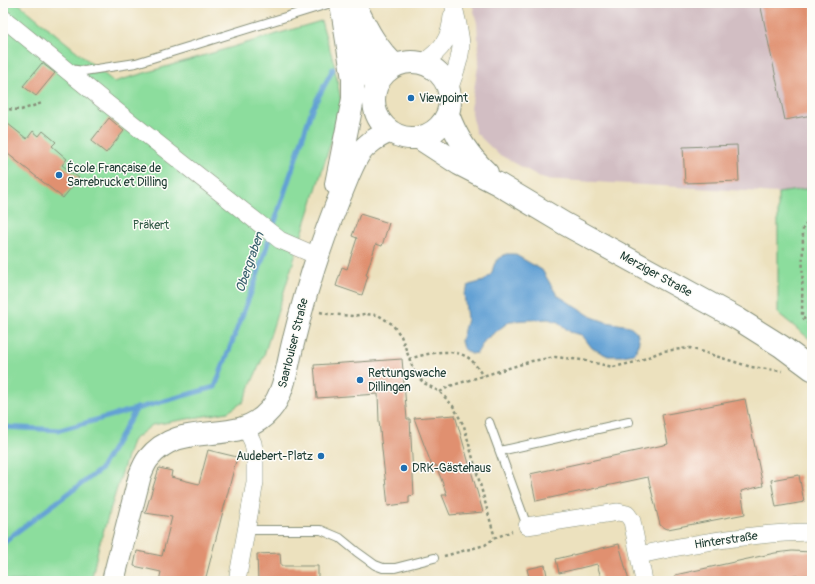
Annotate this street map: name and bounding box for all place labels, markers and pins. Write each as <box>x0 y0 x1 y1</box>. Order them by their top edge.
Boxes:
place label: Viewpoint <box>419 91 468 106</box>
marker: Viewpoint <box>406 93 416 103</box>
place label: École Française de Sarrebruck et Dilling <box>67 160 167 190</box>
marker: École Française de Sarrebruck et Dilling <box>54 170 64 180</box>
place label: Rettungswache Dillingen <box>368 366 446 395</box>
marker: Rettungswache Dillingen <box>355 375 365 385</box>
place label: Audebert-Platz <box>236 449 313 464</box>
marker: Audebert-Platz <box>316 451 326 461</box>
place label: DRK-Gästehaus <box>412 461 492 476</box>
marker: DRK-Gästehaus <box>399 463 409 473</box>

